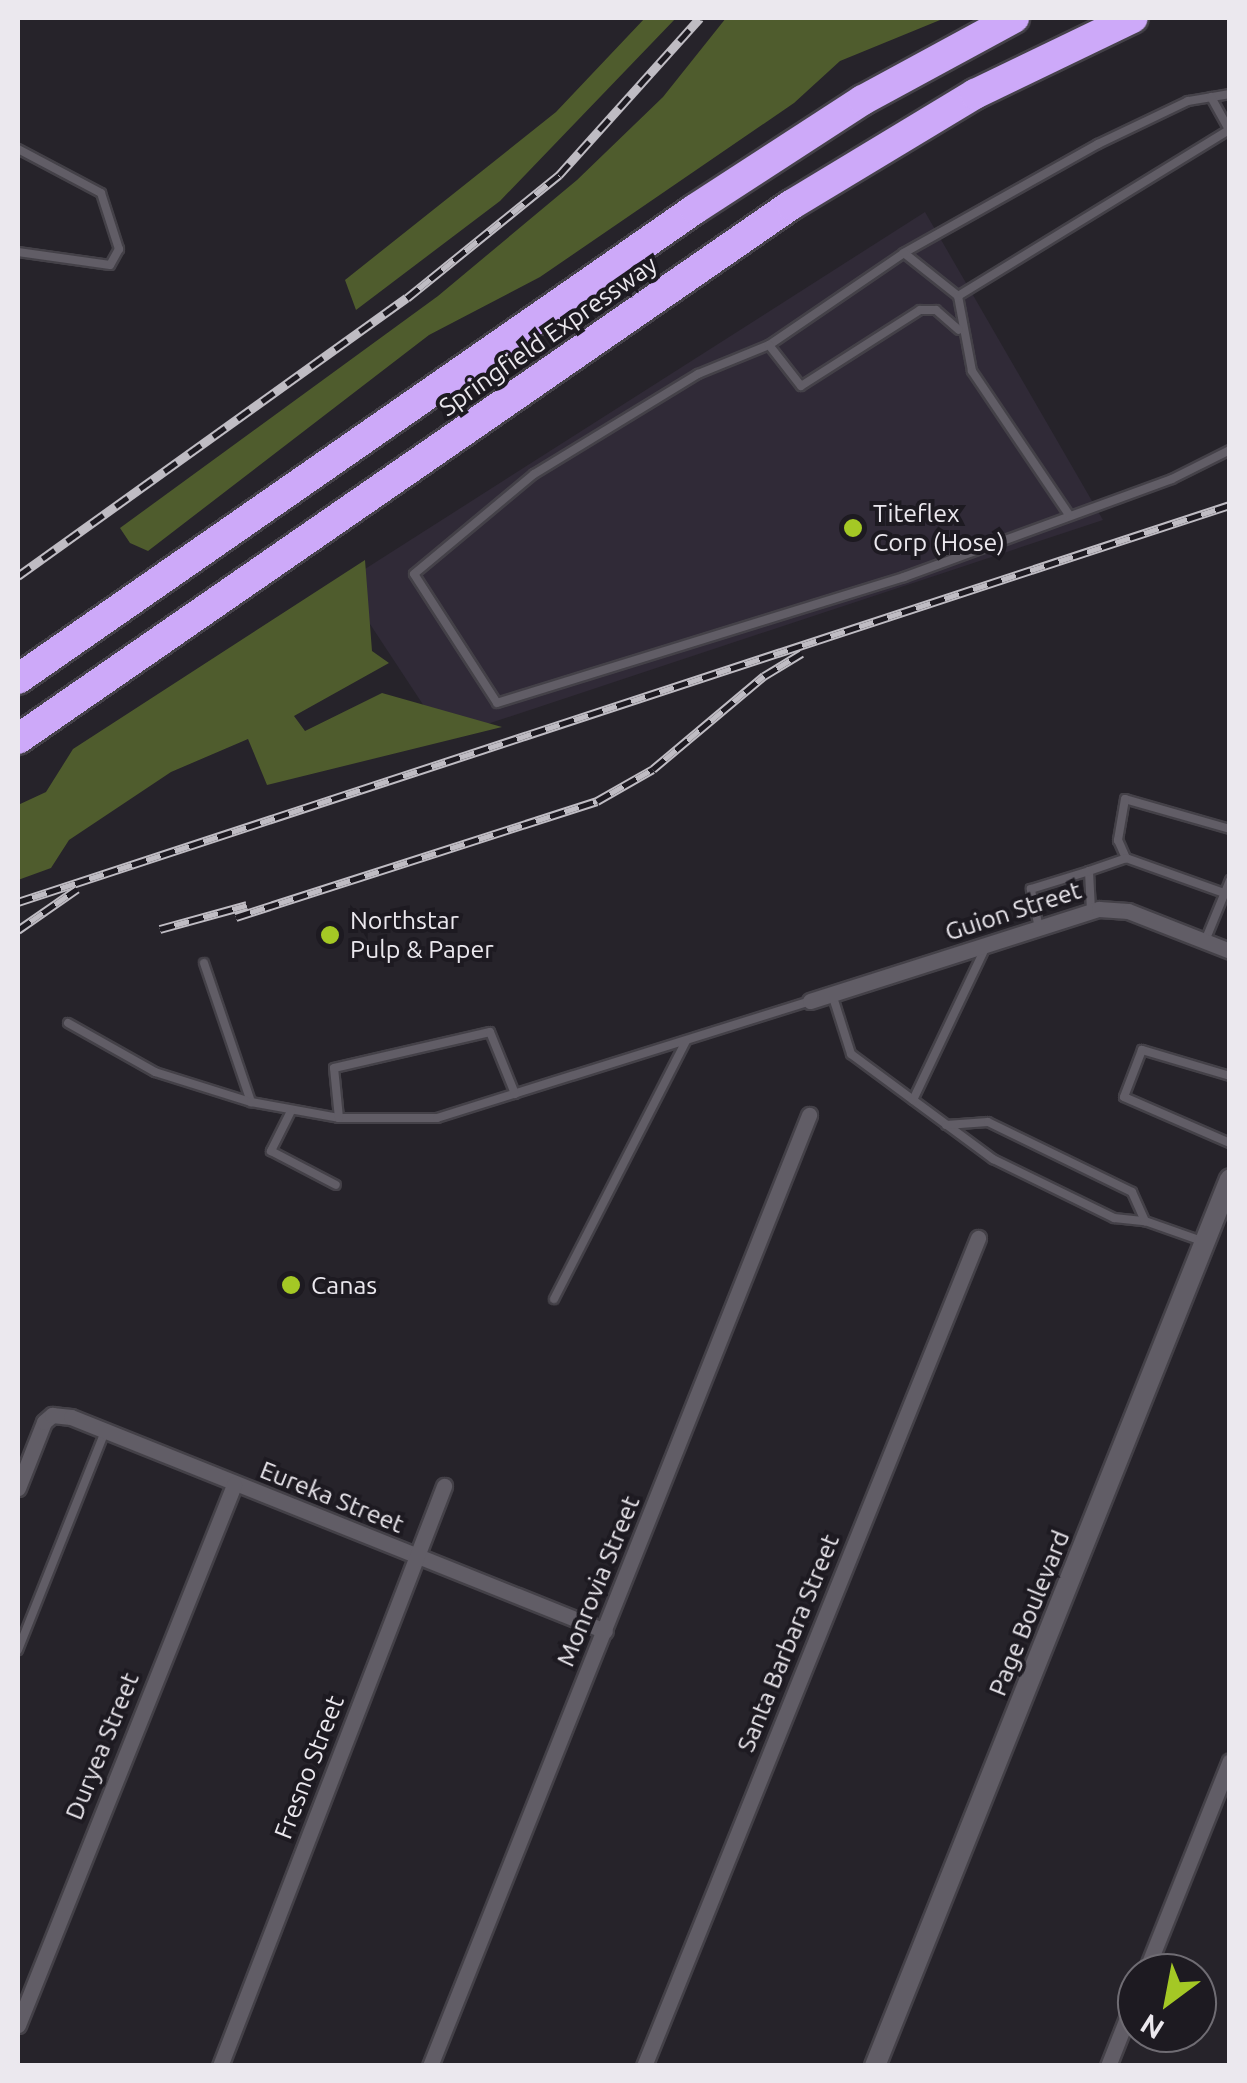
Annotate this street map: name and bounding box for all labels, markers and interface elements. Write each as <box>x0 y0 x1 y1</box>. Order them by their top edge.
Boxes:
street label: Springfield Expressway <box>433 249 663 423</box>
place label: Titeflex Corp (Hose) <box>873 499 1005 558</box>
marker: Titeflex Corp (Hose) <box>842 517 864 539</box>
street label: Guion Street <box>941 875 1085 947</box>
place label: Northstar Pulp & Paper <box>350 906 494 965</box>
marker: Northstar Pulp & Paper <box>319 924 341 946</box>
place label: Canas <box>311 1270 377 1300</box>
marker: Canas <box>280 1274 302 1296</box>
street label: Eureka Street <box>256 1455 408 1539</box>
street label: Monrovia Street <box>550 1491 646 1671</box>
street label: Page Boulevard <box>982 1526 1076 1700</box>
street label: Santa Barbara Street <box>731 1530 845 1756</box>
street label: Duryea Street <box>59 1668 145 1824</box>
street label: Fresno Street <box>268 1691 350 1843</box>
north arrow <box>1117 1953 1217 2053</box>
text: N <box>1135 2008 1169 2046</box>

